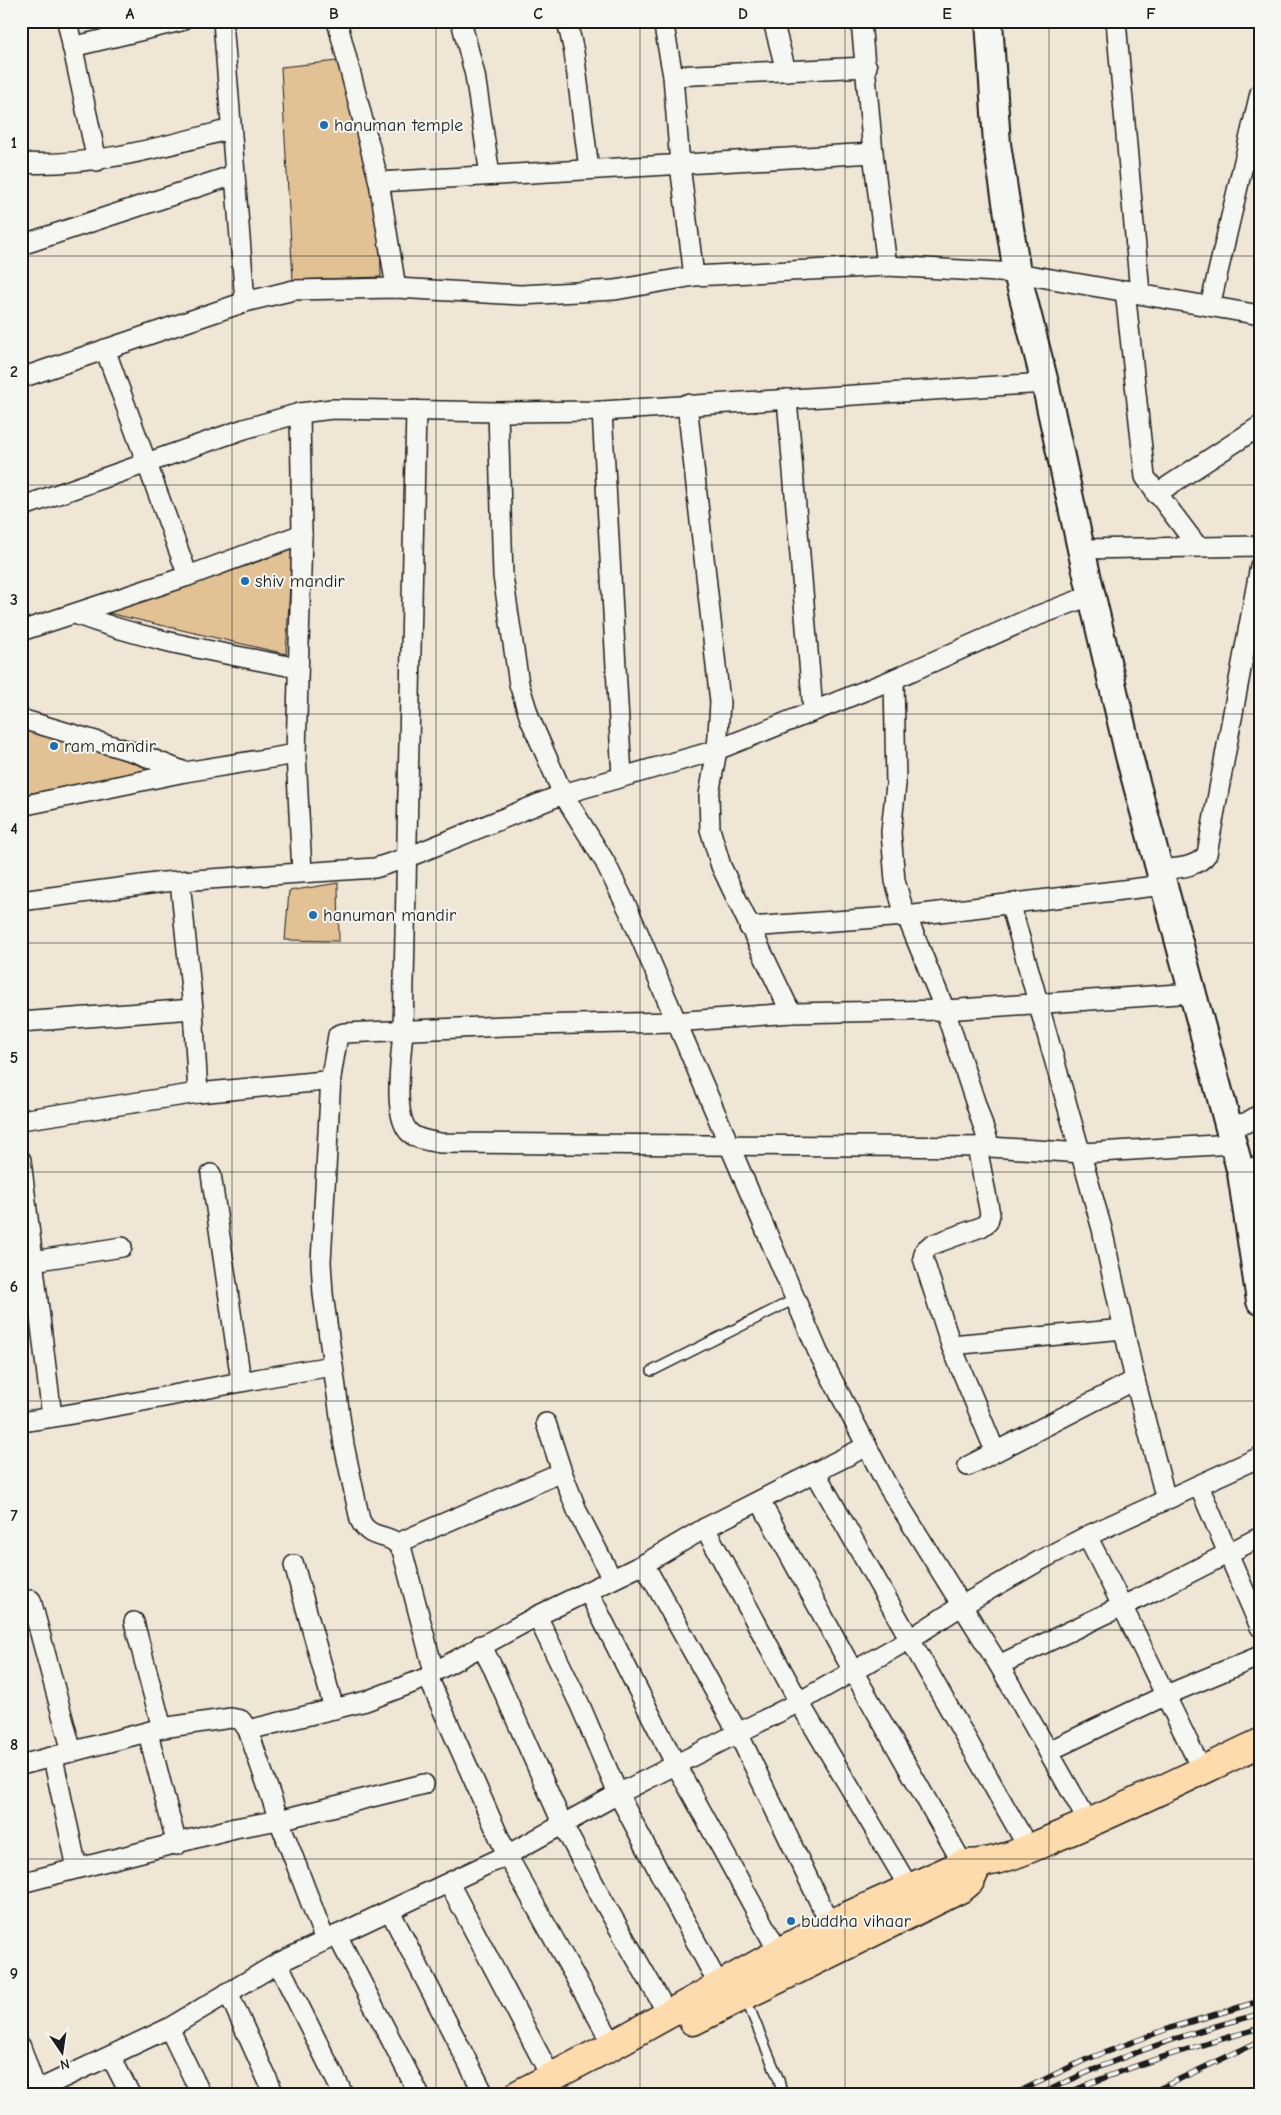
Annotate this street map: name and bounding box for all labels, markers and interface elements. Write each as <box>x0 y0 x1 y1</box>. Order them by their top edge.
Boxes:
text: A <box>126 5 135 23</box>
text: B <box>329 5 339 23</box>
text: C <box>533 5 543 23</box>
text: D <box>738 5 748 23</box>
text: E <box>942 5 952 23</box>
text: F <box>1146 5 1156 23</box>
place label: hanuman temple <box>334 115 463 136</box>
marker: hanuman temple <box>318 119 330 131</box>
text: 1 <box>11 134 17 152</box>
text: 2 <box>10 363 18 381</box>
place label: shiv mandir <box>255 571 346 592</box>
marker: shiv mandir <box>239 575 251 587</box>
text: 3 <box>10 591 18 609</box>
place label: ram mandir <box>64 736 157 757</box>
marker: ram mandir <box>48 740 60 752</box>
text: 4 <box>10 820 18 838</box>
place label: hanuman mandir <box>323 905 457 926</box>
marker: hanuman mandir <box>307 909 319 921</box>
text: 5 <box>10 1049 18 1067</box>
text: 6 <box>10 1278 18 1296</box>
text: 7 <box>10 1507 18 1525</box>
text: 8 <box>10 1736 18 1754</box>
place label: buddha vihaar <box>801 1911 912 1932</box>
marker: buddha vihaar <box>785 1915 797 1927</box>
text: 9 <box>10 1965 18 1983</box>
north arrow <box>38 2028 88 2078</box>
text: N <box>58 2055 71 2073</box>

